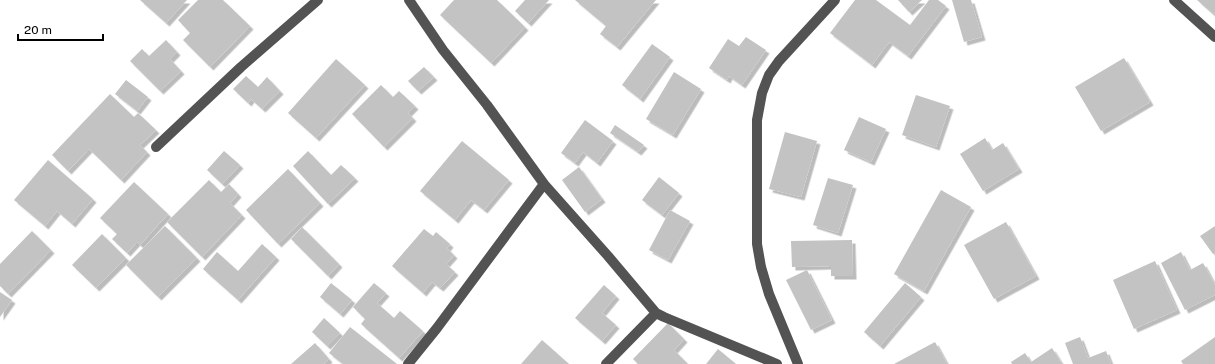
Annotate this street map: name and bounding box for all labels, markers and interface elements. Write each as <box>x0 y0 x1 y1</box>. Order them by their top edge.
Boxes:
scale bar <box>18 16 103 42</box>
text: 20 m <box>24 23 52 37</box>

